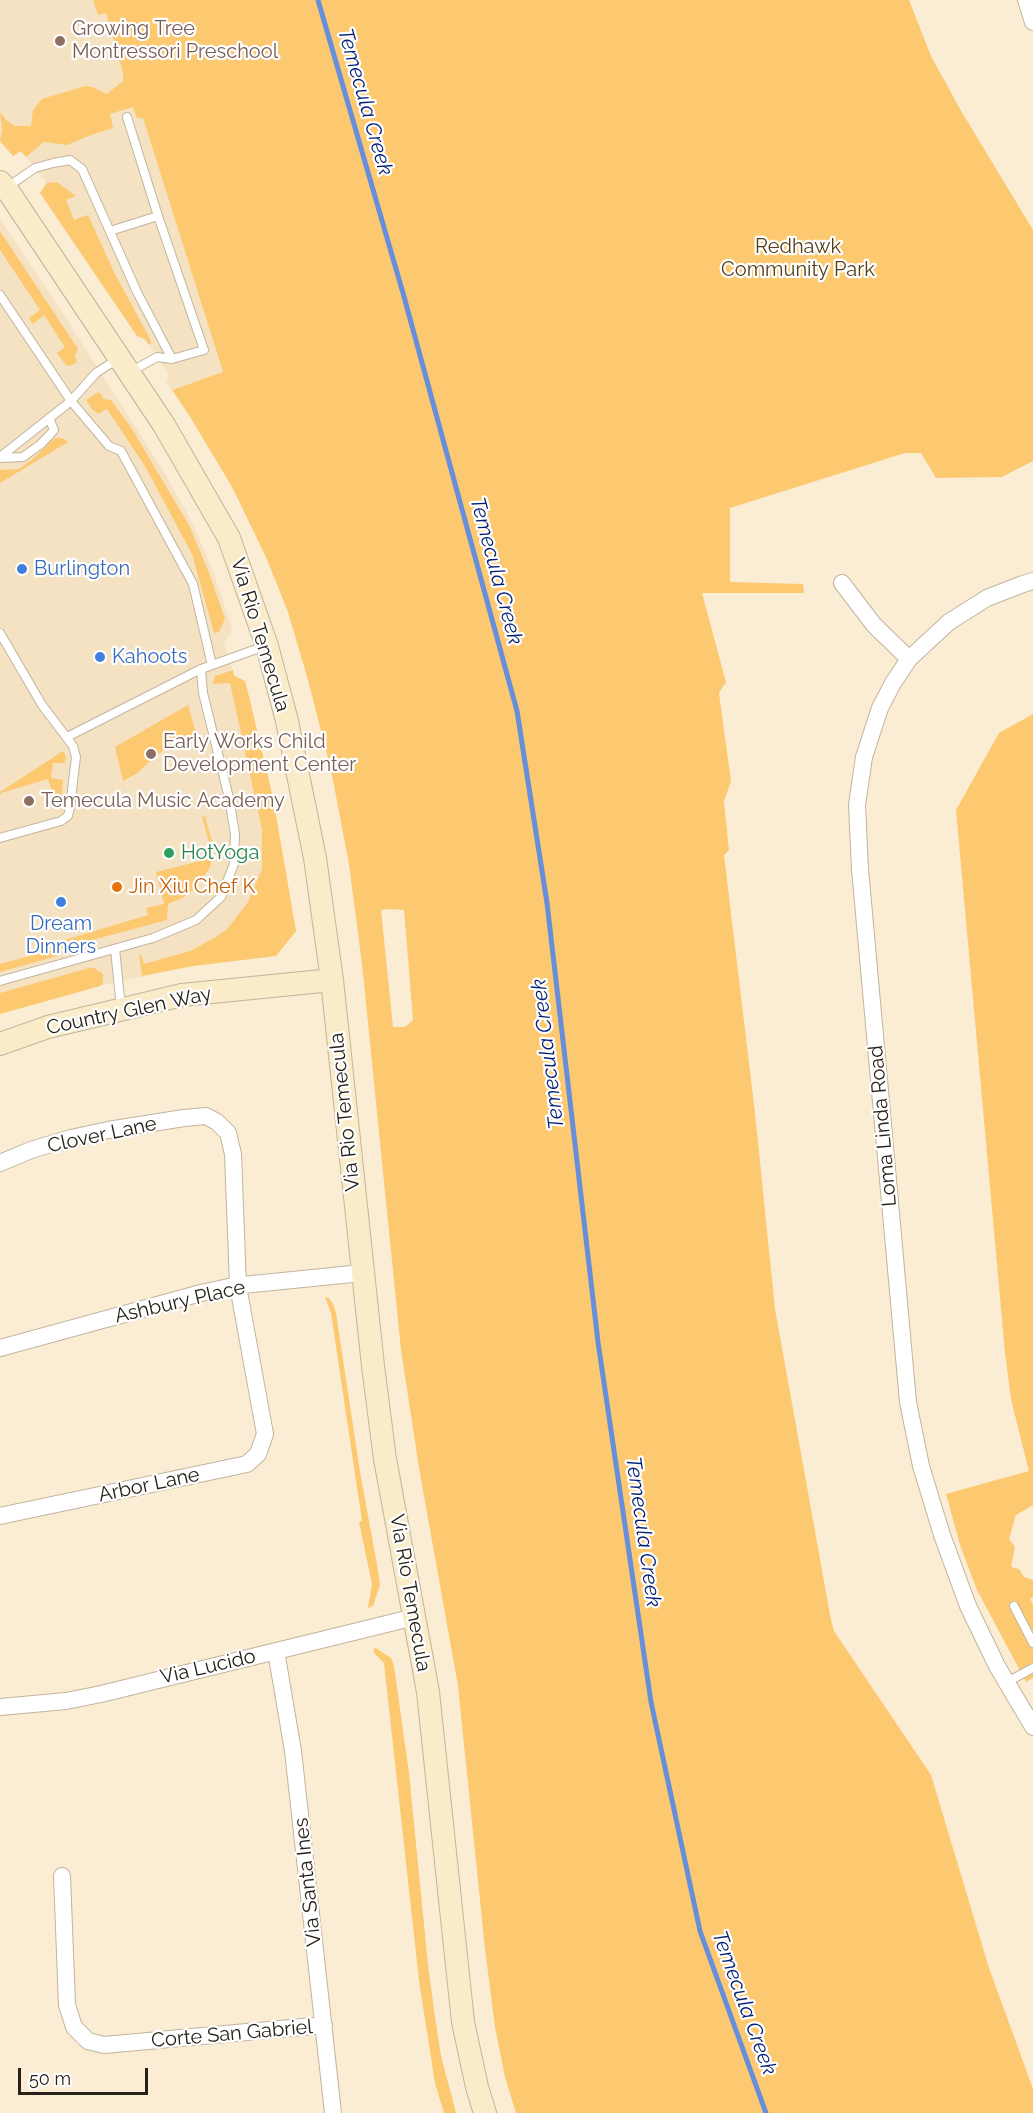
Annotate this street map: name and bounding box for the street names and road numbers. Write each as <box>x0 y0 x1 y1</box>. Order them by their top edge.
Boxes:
street label: Via Rio Temecula <box>225 555 295 715</box>
street label: Country Glen Way <box>44 982 214 1040</box>
street label: Via Rio Temecula <box>325 1032 365 1192</box>
street label: Loma Linda Road <box>864 1044 902 1208</box>
street label: Clover Lane <box>45 1112 159 1158</box>
street label: Ashbury Place <box>112 1275 248 1329</box>
street label: Arbor Lane <box>96 1463 202 1507</box>
street label: Via Rio Temecula <box>384 1512 436 1674</box>
street label: Via Lucido <box>158 1644 258 1690</box>
street label: Via Santa Ines <box>289 1816 327 1948</box>
street label: Corte San Gabriel <box>150 2015 314 2053</box>

